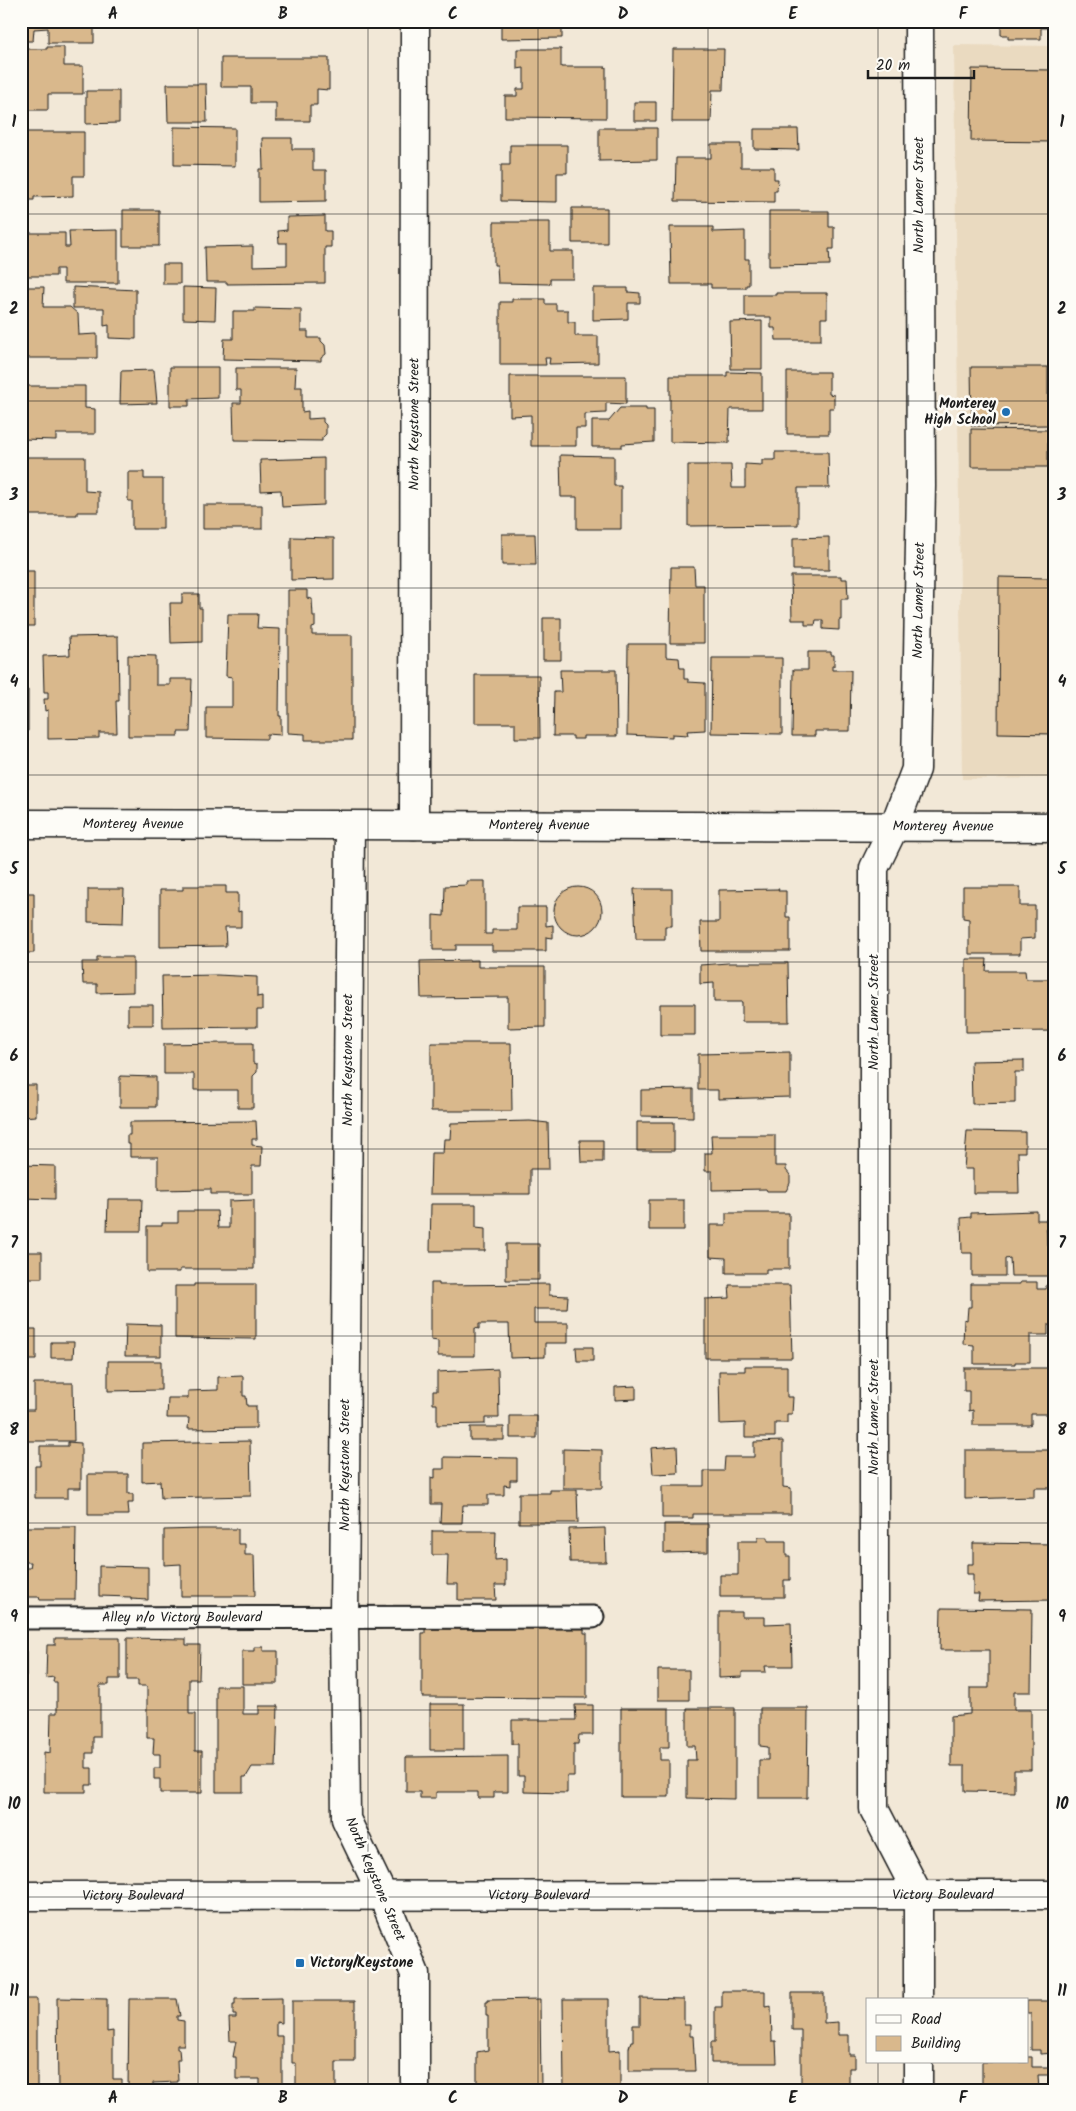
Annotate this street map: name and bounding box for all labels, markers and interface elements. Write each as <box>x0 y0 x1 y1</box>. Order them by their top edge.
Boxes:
text: A <box>108 2 118 27</box>
text: B <box>278 2 288 27</box>
text: C <box>448 2 458 27</box>
text: D <box>618 2 629 27</box>
text: E <box>789 2 799 27</box>
text: F <box>959 2 969 27</box>
scale bar <box>868 48 975 80</box>
text: 20 m <box>876 54 910 78</box>
text: 1 <box>12 110 17 135</box>
text: 1 <box>1060 110 1065 135</box>
street label: North Lamer Street <box>908 136 930 253</box>
text: 2 <box>9 297 19 322</box>
text: 2 <box>1057 297 1067 322</box>
street label: North Keystone Street <box>403 357 426 490</box>
place label: Monterey High School <box>924 393 997 431</box>
marker: Monterey High School <box>1000 406 1012 418</box>
text: 3 <box>9 483 19 508</box>
text: 3 <box>1057 483 1067 508</box>
street label: North Lamer Street <box>907 541 931 659</box>
text: 4 <box>10 670 19 695</box>
text: 4 <box>1058 670 1067 695</box>
street label: Monterey Avenue <box>82 813 184 835</box>
street label: Monterey Avenue <box>488 814 590 837</box>
street label: Monterey Avenue <box>892 816 994 838</box>
text: 5 <box>9 857 20 882</box>
text: 5 <box>1057 857 1068 882</box>
street label: North Lamer Street <box>863 953 885 1070</box>
street label: North Keystone Street <box>337 993 359 1126</box>
text: 6 <box>10 1044 19 1069</box>
text: 6 <box>1058 1044 1067 1069</box>
text: 7 <box>10 1231 18 1256</box>
text: 7 <box>1058 1231 1066 1256</box>
street label: North Lamer Street <box>863 1358 885 1475</box>
street label: North Keystone Street <box>334 1398 356 1531</box>
text: 8 <box>9 1418 19 1443</box>
text: 8 <box>1057 1418 1067 1443</box>
text: 9 <box>10 1605 18 1630</box>
text: 9 <box>1058 1605 1066 1630</box>
street label: Alley n/o Victory Boulevard <box>102 1607 263 1629</box>
text: 10 <box>7 1792 21 1817</box>
text: 10 <box>1055 1792 1069 1817</box>
street label: North Keystone Street <box>339 1814 411 1945</box>
street label: Victory Boulevard <box>488 1884 591 1907</box>
street label: Victory Boulevard <box>892 1884 995 1906</box>
street label: Victory Boulevard <box>82 1885 185 1907</box>
place label: Victory/Keystone <box>310 1952 413 1974</box>
marker: Victory/Keystone <box>294 1957 306 1969</box>
text: 11 <box>9 1979 19 2004</box>
text: 11 <box>1057 1979 1067 2004</box>
legend <box>866 1998 1028 2064</box>
text: Road <box>911 2008 942 2032</box>
text: Building <box>911 2032 961 2056</box>
text: A <box>108 2086 118 2111</box>
text: B <box>278 2086 288 2111</box>
text: C <box>448 2086 458 2111</box>
text: D <box>618 2086 629 2111</box>
text: E <box>789 2086 799 2111</box>
text: F <box>959 2086 969 2111</box>

